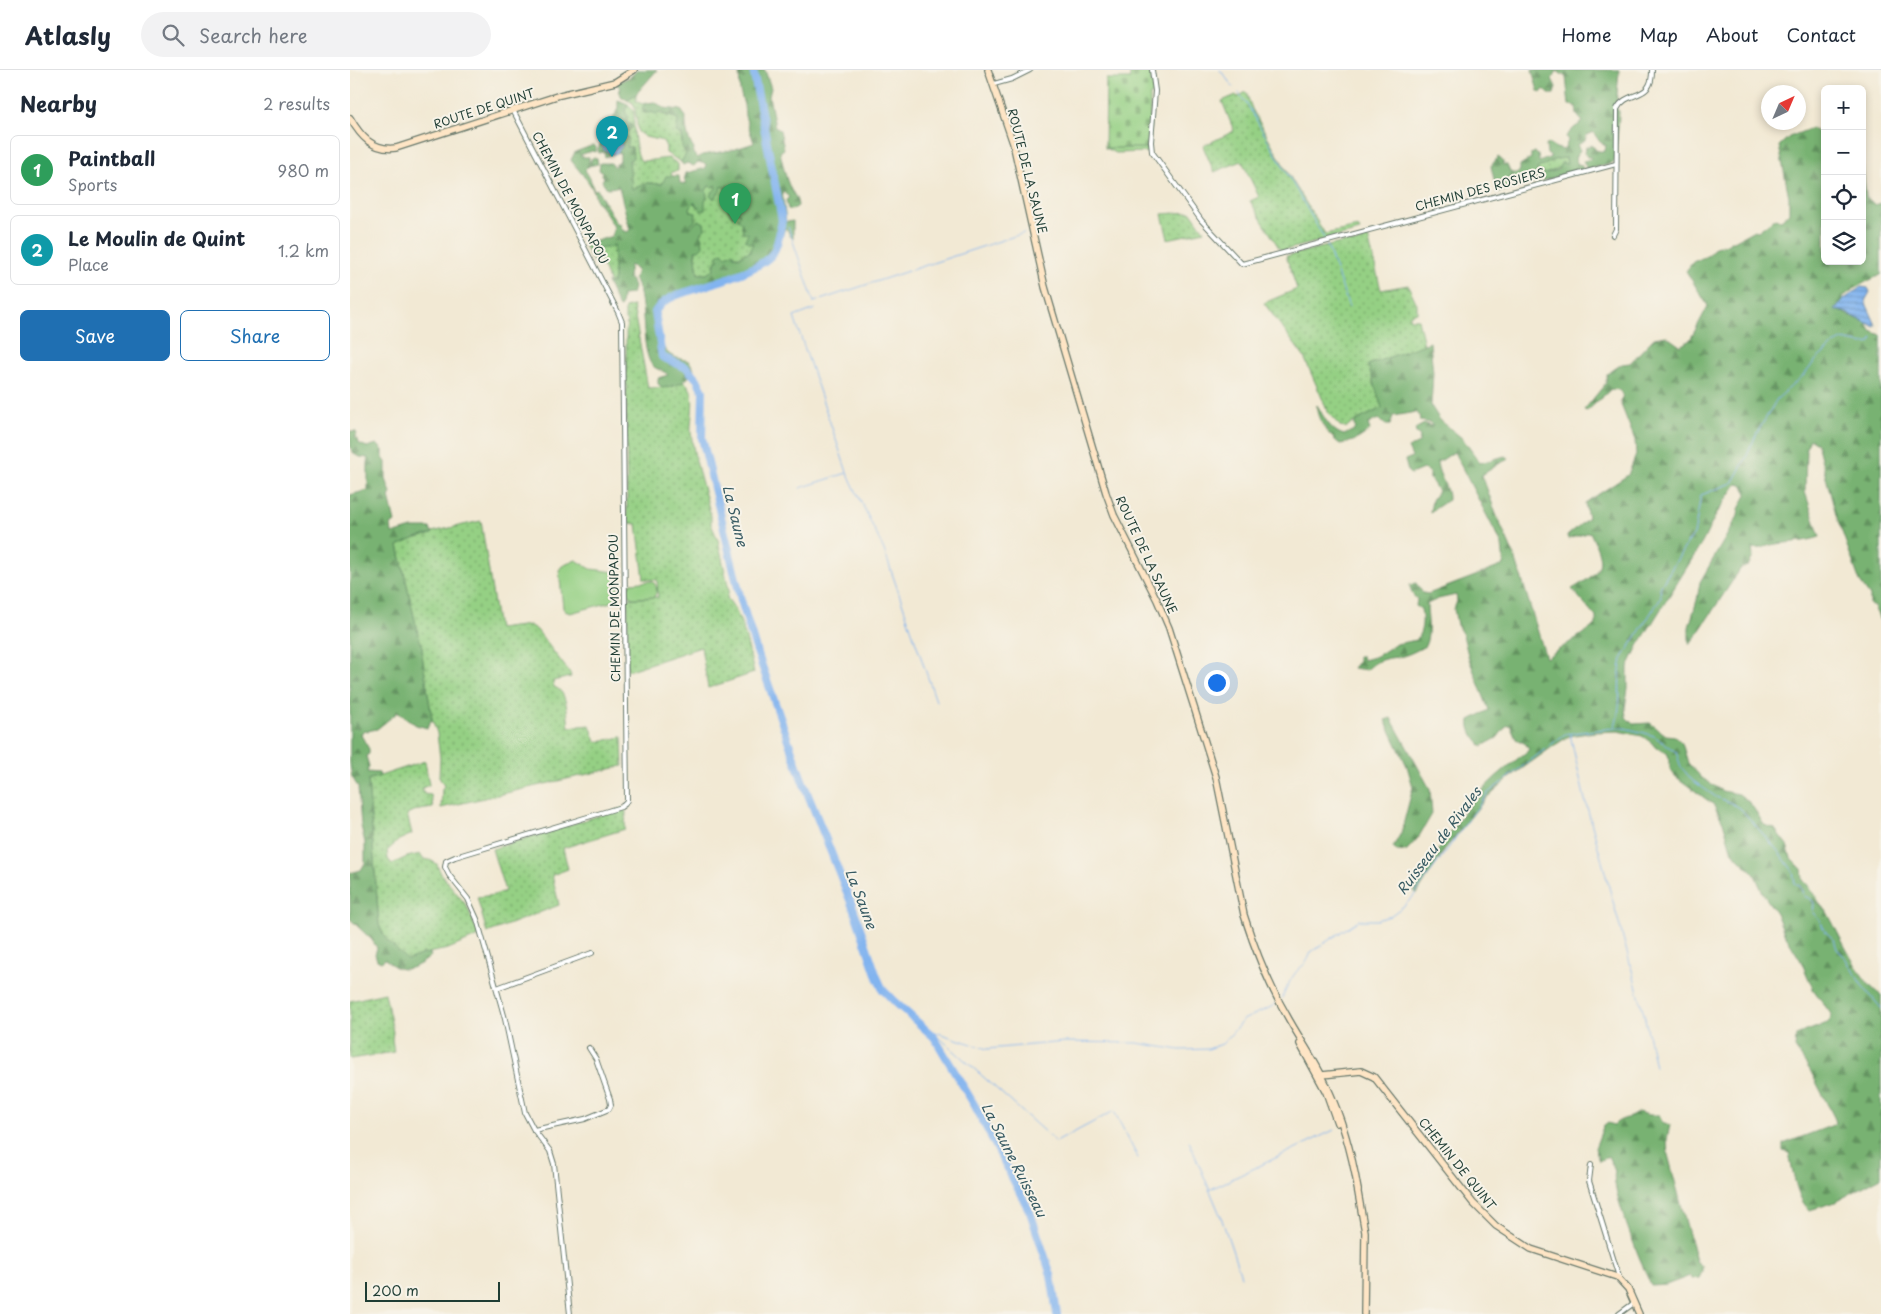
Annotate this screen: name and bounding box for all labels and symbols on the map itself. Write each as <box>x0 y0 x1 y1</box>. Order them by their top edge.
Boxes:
street label: ROUTE DE QUINT <box>431 83 537 133</box>
north arrow <box>1761 85 1806 130</box>
street label: ROUTE DE LA SAUNE <box>1004 106 1052 235</box>
pin: 2 <box>596 116 628 157</box>
street label: CHEMIN DE MONPAPOU <box>528 128 614 267</box>
street label: CHEMIN DES ROSIERS <box>1413 163 1547 215</box>
pin: 1 <box>719 183 751 224</box>
water label: La Saune <box>718 483 754 550</box>
street label: ROUTE DE LA SAUNE <box>1112 493 1182 617</box>
street label: CHEMIN DE MONPAPOU <box>604 534 624 682</box>
your location <box>1204 670 1230 696</box>
water label: Ruisseau de Rivales <box>1391 781 1487 899</box>
water label: La Saune <box>840 866 883 933</box>
water label: La Saune Ruisseau <box>977 1099 1053 1222</box>
street label: CHEMIN DE QUINT <box>1415 1113 1501 1214</box>
scale bar <box>365 1279 500 1302</box>

